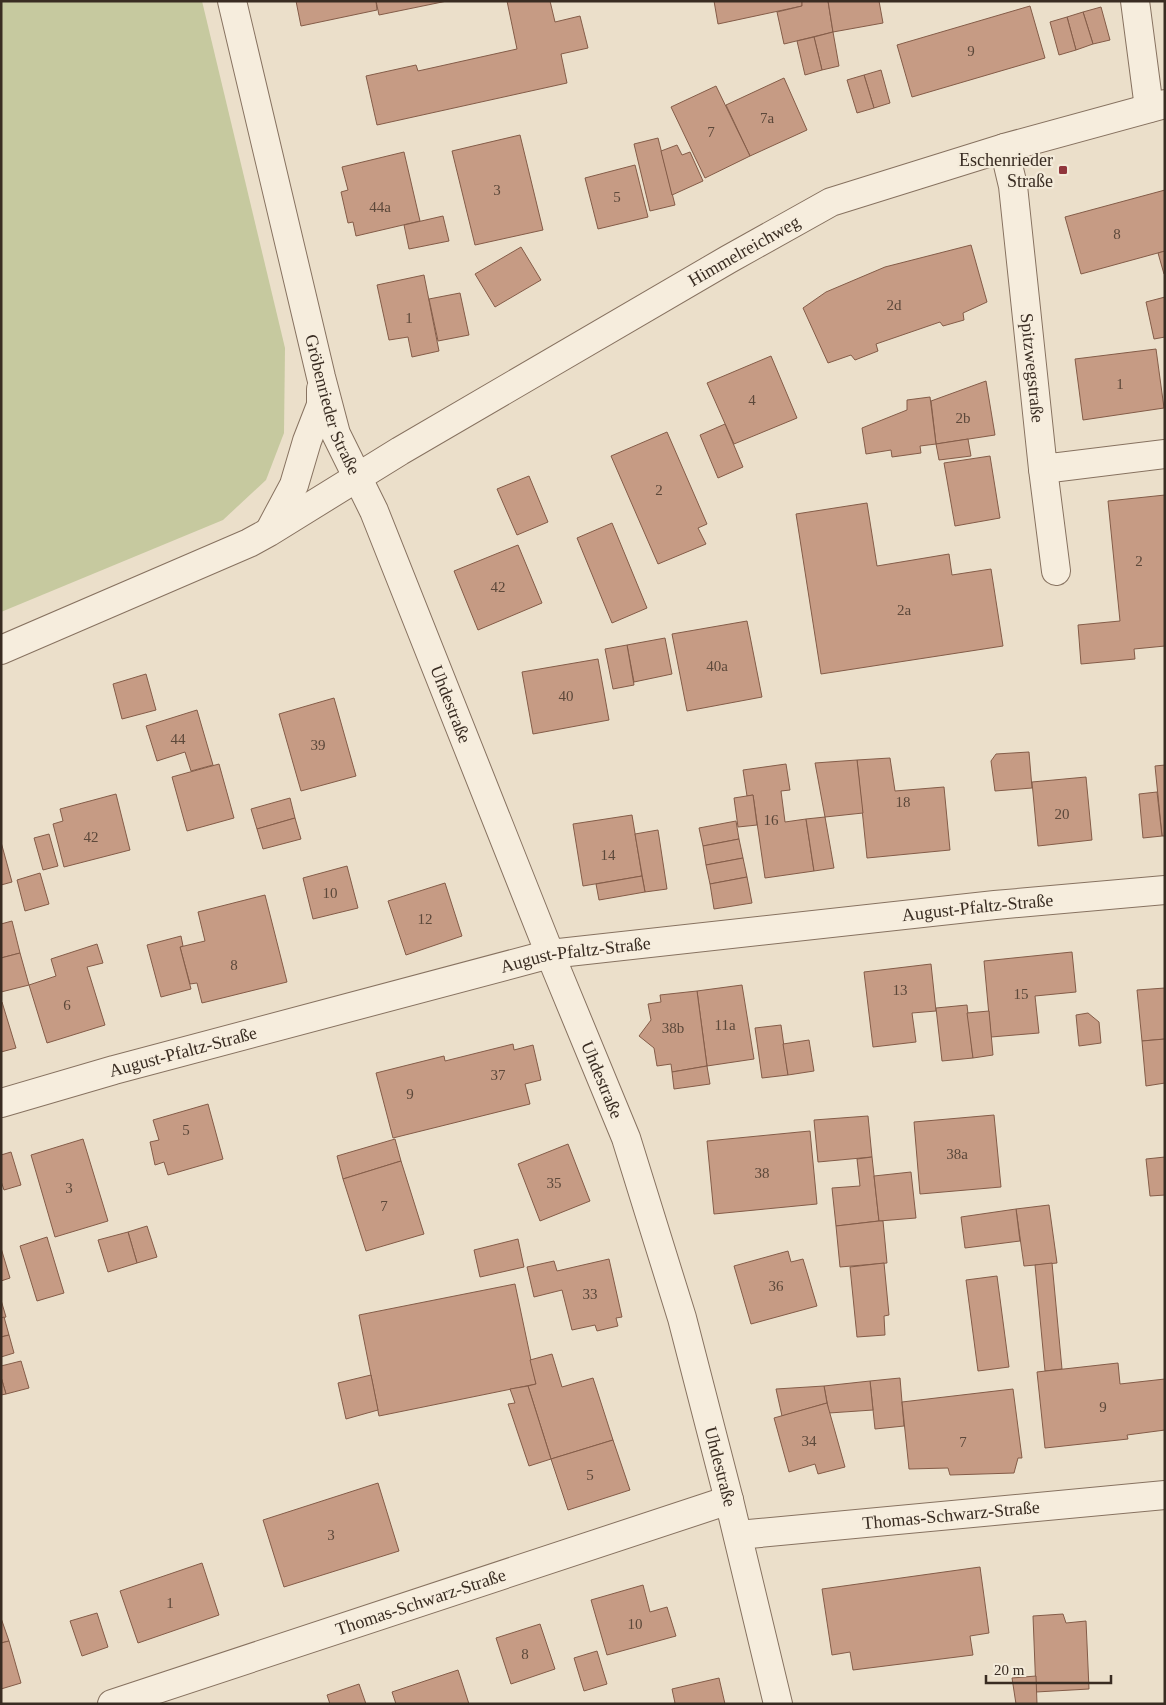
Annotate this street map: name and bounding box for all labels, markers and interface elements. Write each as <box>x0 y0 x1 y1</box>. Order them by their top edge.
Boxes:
house number: 9 <box>967 43 975 59</box>
house number: 7a <box>760 110 774 126</box>
house number: 7 <box>707 124 715 140</box>
place label: Eschenrieder Straße <box>959 150 1053 191</box>
marker: Eschenrieder Straße <box>1057 164 1069 176</box>
house number: 3 <box>493 182 501 198</box>
house number: 5 <box>613 189 621 205</box>
house number: 44a <box>369 199 391 215</box>
street label: Himmelreichweg <box>685 211 803 291</box>
house number: 8 <box>1113 226 1121 242</box>
house number: 2d <box>887 297 902 313</box>
house number: 1 <box>405 310 413 326</box>
street label: Spitzwegstraße <box>1017 312 1048 424</box>
street label: Gröbenrieder Straße <box>301 332 364 478</box>
house number: 1 <box>1116 376 1124 392</box>
house number: 4 <box>748 392 756 408</box>
house number: 2b <box>956 410 971 426</box>
house number: 2 <box>655 482 663 498</box>
house number: 2 <box>1135 553 1143 569</box>
house number: 42 <box>491 579 506 595</box>
house number: 2a <box>897 602 911 618</box>
house number: 40a <box>706 658 728 674</box>
street label: Uhdestraße <box>426 662 475 746</box>
house number: 40 <box>559 688 574 704</box>
house number: 44 <box>171 731 186 747</box>
house number: 39 <box>311 737 326 753</box>
house number: 18 <box>896 794 911 810</box>
house number: 20 <box>1055 806 1070 822</box>
house number: 16 <box>764 812 779 828</box>
house number: 42 <box>84 829 99 845</box>
house number: 14 <box>601 847 616 863</box>
house number: 10 <box>323 885 338 901</box>
street label: August-Pfaltz-Straße <box>901 890 1054 925</box>
house number: 12 <box>418 911 433 927</box>
street label: August-Pfaltz-Straße <box>498 933 652 977</box>
house number: 8 <box>230 957 238 973</box>
house number: 13 <box>893 982 908 998</box>
house number: 15 <box>1014 986 1029 1002</box>
house number: 6 <box>63 997 71 1013</box>
house number: 11a <box>714 1017 736 1033</box>
house number: 38b <box>662 1020 684 1036</box>
street label: August-Pfaltz-Straße <box>107 1022 259 1081</box>
street label: Uhdestraße <box>577 1038 627 1122</box>
house number: 37 <box>491 1067 506 1083</box>
house number: 9 <box>406 1086 414 1102</box>
house number: 5 <box>182 1122 190 1138</box>
house number: 38a <box>946 1146 968 1162</box>
house number: 38 <box>755 1165 770 1181</box>
house number: 35 <box>547 1175 562 1191</box>
house number: 3 <box>65 1180 73 1196</box>
house number: 7 <box>380 1198 388 1214</box>
house number: 36 <box>769 1278 784 1294</box>
house number: 33 <box>583 1286 598 1302</box>
house number: 9 <box>1099 1399 1107 1415</box>
street label: Uhdestraße <box>700 1424 740 1509</box>
house number: 34 <box>802 1433 817 1449</box>
house number: 7 <box>959 1434 967 1450</box>
house number: 5 <box>586 1467 594 1483</box>
street label: Thomas-Schwarz-Straße <box>861 1497 1041 1533</box>
house number: 3 <box>327 1527 335 1543</box>
street label: Thomas-Schwarz-Straße <box>333 1565 508 1639</box>
house number: 1 <box>166 1595 174 1611</box>
house number: 10 <box>628 1616 643 1632</box>
house number: 8 <box>521 1646 529 1662</box>
scale bar <box>986 1652 1111 1684</box>
text: 20 m <box>994 1662 1025 1678</box>

